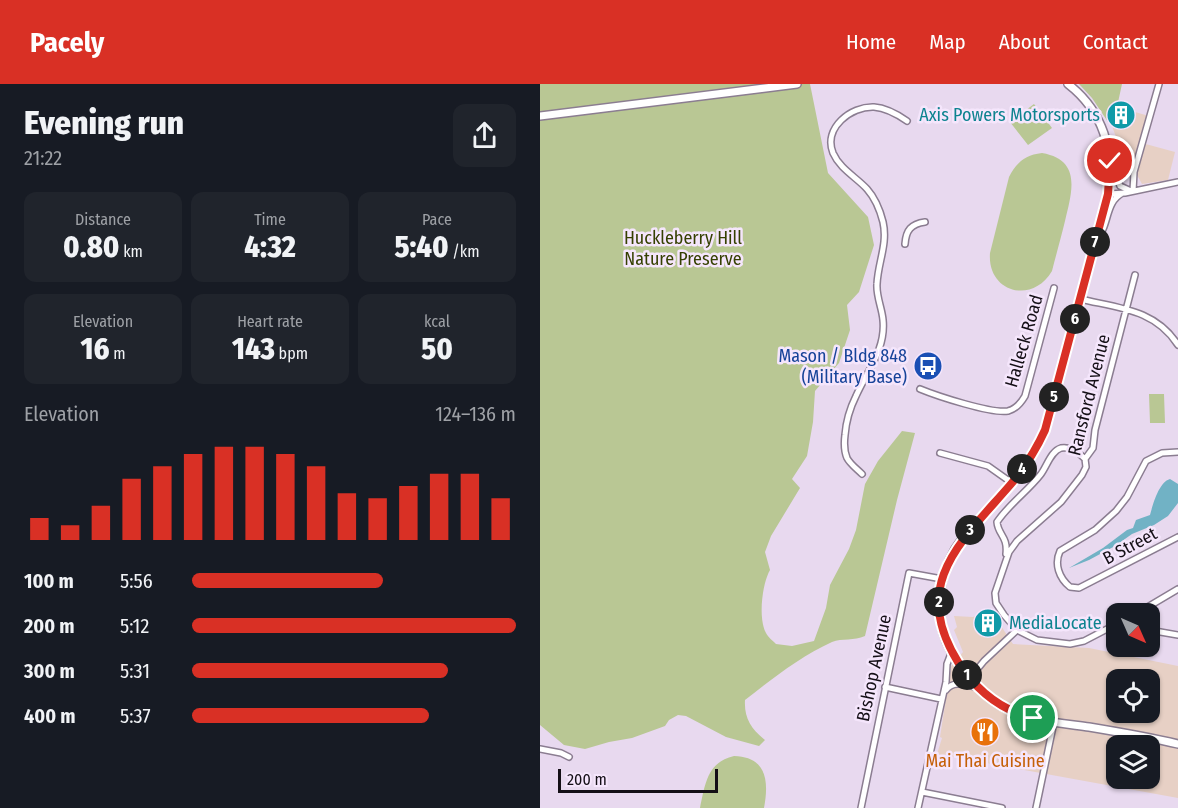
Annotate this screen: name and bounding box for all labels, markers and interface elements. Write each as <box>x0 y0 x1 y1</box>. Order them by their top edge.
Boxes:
text: Pacely <box>30 26 104 59</box>
text: Home <box>846 29 896 55</box>
text: Map <box>929 29 966 55</box>
text: About <box>999 29 1050 55</box>
text: Contact <box>1083 29 1148 55</box>
building icon: Axis Powers Motorsports <box>1105 99 1137 131</box>
text: Evening run <box>24 103 184 143</box>
button: share <box>453 104 516 167</box>
place label: Axis Powers Motorsports <box>919 104 1100 126</box>
pin <box>1084 135 1135 186</box>
icon: check <box>1093 144 1126 177</box>
text: 21:22 <box>24 146 62 170</box>
text: Distance <box>75 210 131 229</box>
text: Time <box>254 210 286 229</box>
text: Pace <box>422 210 452 229</box>
park label: Huckleberry Hill Nature Preserve <box>624 227 742 270</box>
pin: 7 <box>1080 227 1110 257</box>
text: 0.80 <box>63 229 119 265</box>
text: 4:32 <box>244 229 296 265</box>
text: 5:40 <box>394 229 449 265</box>
text: 7 <box>1092 232 1098 251</box>
text: km <box>119 242 143 261</box>
text: /km <box>449 242 480 261</box>
street label: Halleck Road <box>1000 292 1048 390</box>
pin: 6 <box>1060 304 1090 334</box>
text: 6 <box>1071 309 1079 328</box>
text: Elevation <box>73 312 133 331</box>
text: Heart rate <box>237 312 303 331</box>
text: kcal <box>424 312 450 331</box>
text: 16 <box>80 331 109 367</box>
text: 143 <box>232 331 275 367</box>
text: 50 <box>421 331 453 367</box>
street label: Ransford Avenue <box>1063 332 1115 458</box>
text: m <box>109 344 126 363</box>
text: bpm <box>275 344 308 363</box>
place label: Mason / Bldg 848 (Military Base) <box>778 345 907 388</box>
bus stop icon: Mason / Bldg 848 (Military Base) <box>912 350 944 382</box>
pin: 5 <box>1039 382 1069 412</box>
text: 5 <box>1050 387 1058 406</box>
text: Elevation <box>24 402 99 426</box>
text: 124–136 m <box>435 402 516 426</box>
pin: 4 <box>1007 454 1037 484</box>
text: 4 <box>1018 459 1026 478</box>
pin: 3 <box>955 515 985 545</box>
text: 3 <box>966 520 974 539</box>
street label: B Street <box>1099 523 1161 569</box>
text: 100 m <box>24 569 74 593</box>
text: 5:56 <box>120 569 153 593</box>
pin: 2 <box>924 587 954 617</box>
text: 2 <box>935 592 943 611</box>
north arrow <box>1106 603 1160 657</box>
map controls <box>1106 603 1160 789</box>
building icon: MediaLocate <box>972 607 1004 639</box>
street label: Bishop Avenue <box>852 612 896 724</box>
place label: MediaLocate <box>1009 612 1102 634</box>
text: 200 m <box>24 614 75 638</box>
text: 5:12 <box>120 614 149 638</box>
text: 300 m <box>24 659 75 683</box>
text: 5:31 <box>120 659 150 683</box>
pin: 1 <box>952 660 982 690</box>
text: 1 <box>964 665 970 684</box>
button: locate <box>1106 669 1160 723</box>
pin <box>1007 692 1058 743</box>
icon: arrive <box>1016 701 1049 734</box>
text: 400 m <box>24 704 76 728</box>
text: 5:37 <box>120 704 151 728</box>
restaurant icon: Mai Thai Cuisine <box>969 716 1001 748</box>
button: layers <box>1106 735 1160 789</box>
place label: Mai Thai Cuisine <box>925 750 1045 772</box>
scale bar <box>558 766 718 794</box>
text: 200 m <box>567 770 607 789</box>

